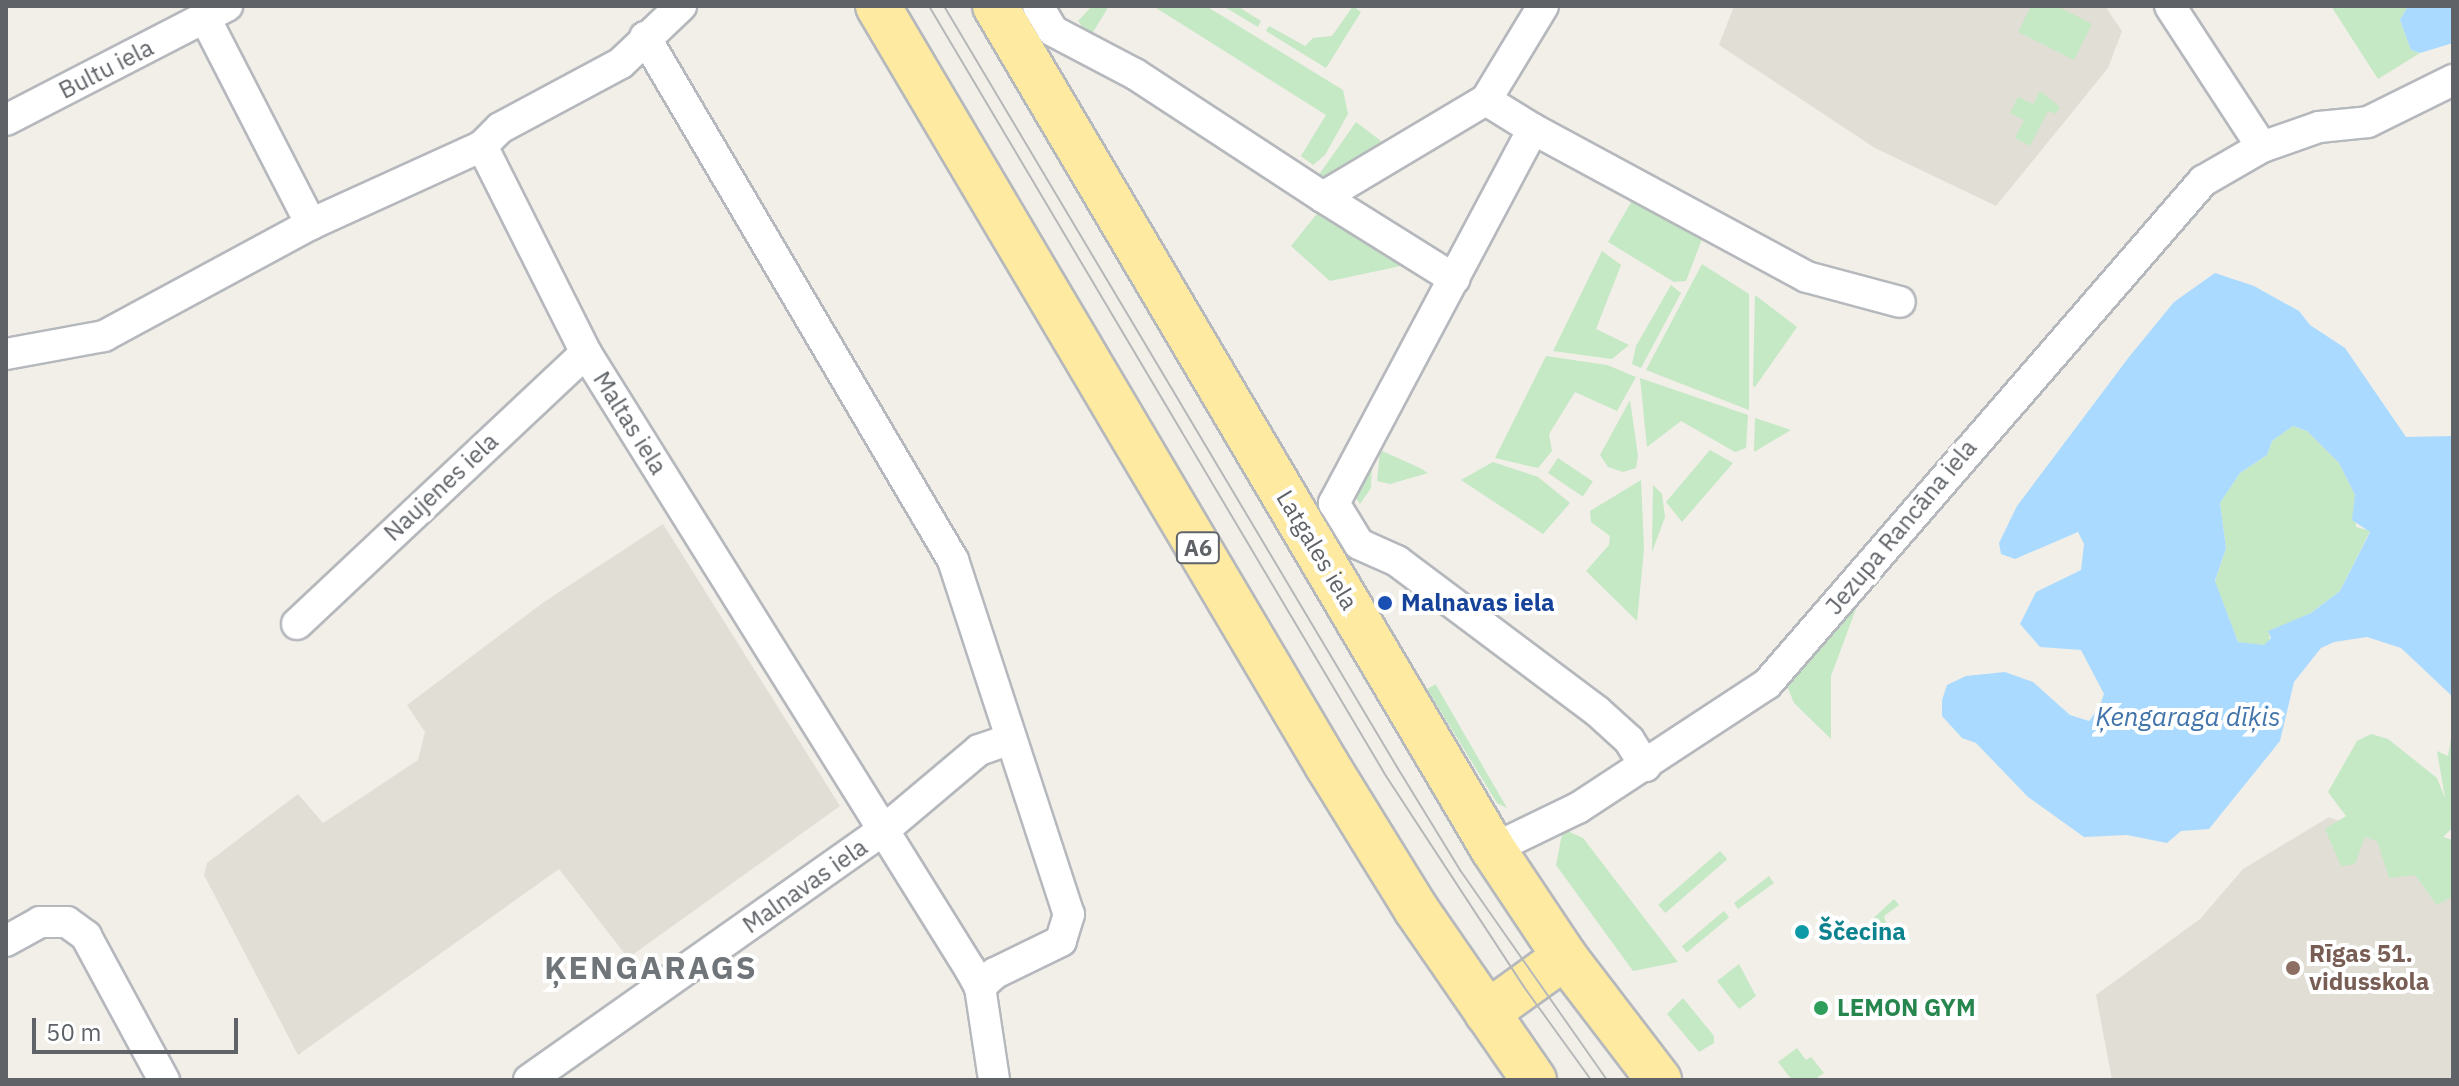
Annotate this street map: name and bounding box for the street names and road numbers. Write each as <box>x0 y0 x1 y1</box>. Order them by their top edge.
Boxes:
street label: Bultu iela <box>54 33 158 105</box>
street label: Maltas iela <box>587 366 673 480</box>
street label: Naujenes iela <box>378 427 504 547</box>
street label: Jezupa Rancāna iela <box>1819 434 1983 620</box>
street label: Latgales iela <box>1270 485 1364 615</box>
road number: A6 <box>1174 530 1222 566</box>
street label: Malnavas iela <box>737 833 873 939</box>

